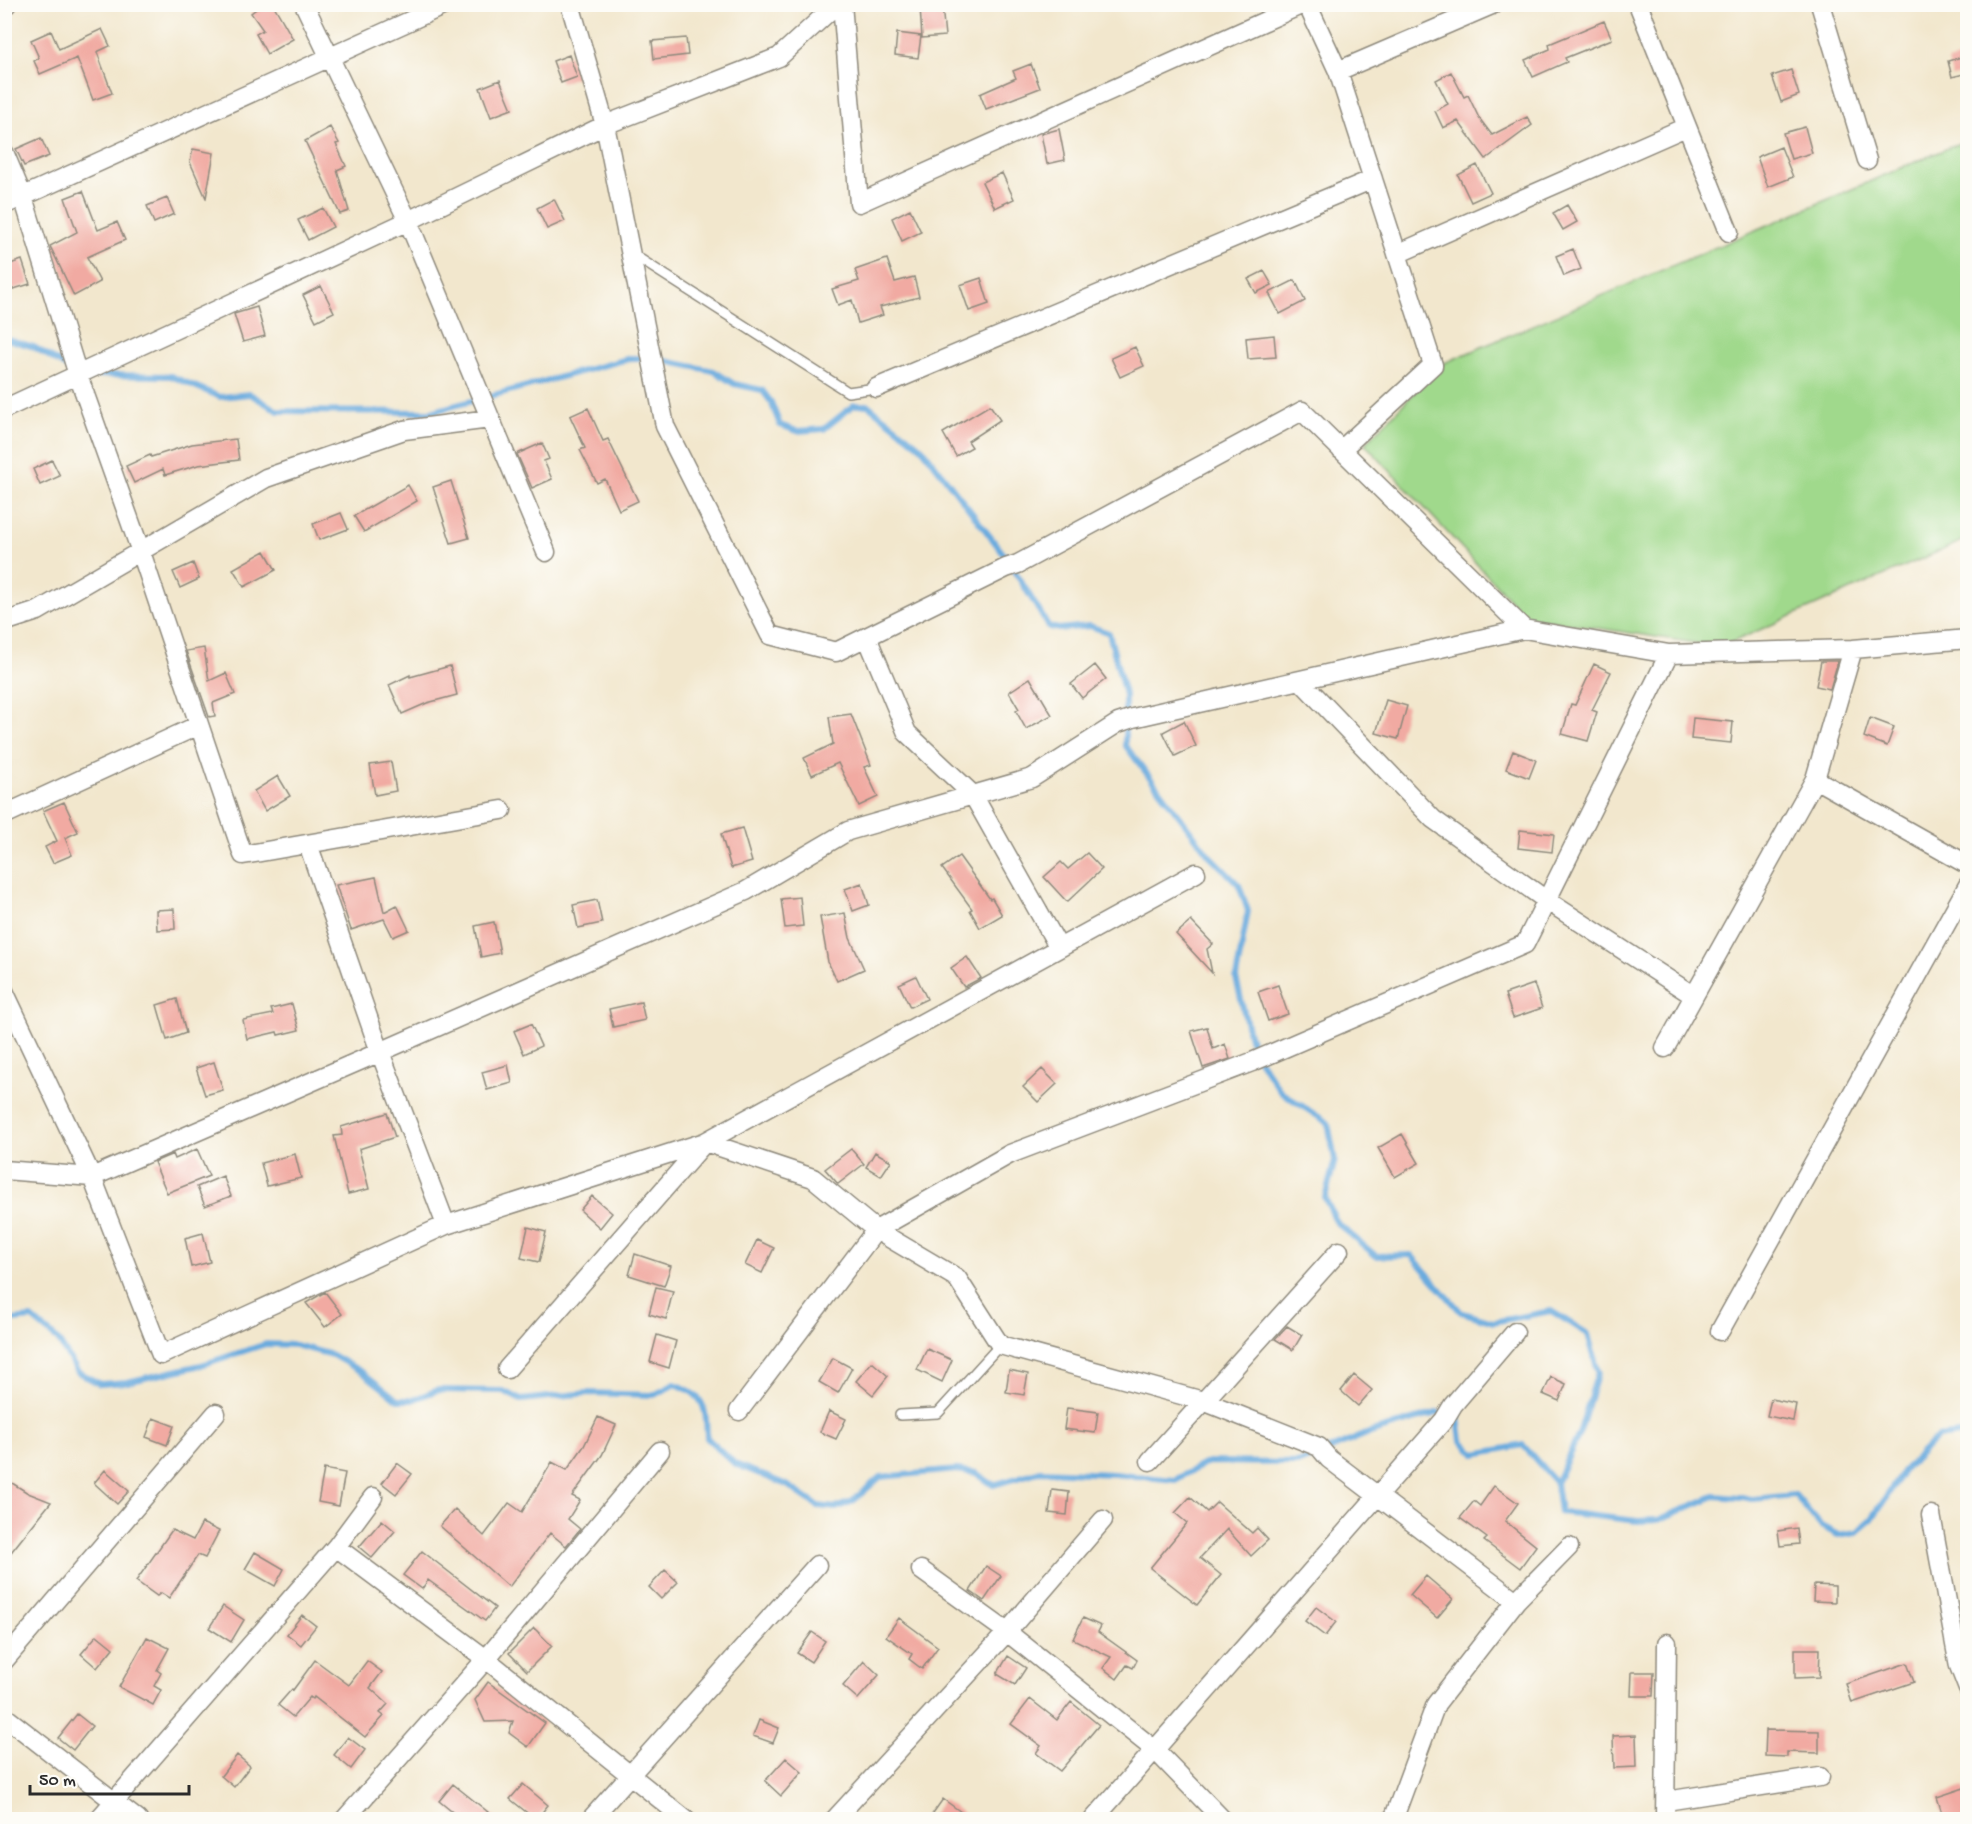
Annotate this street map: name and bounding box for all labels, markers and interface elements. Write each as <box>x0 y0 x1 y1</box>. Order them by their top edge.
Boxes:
scale bar <box>30 1758 189 1796</box>
text: 50 m <box>39 1771 76 1792</box>

